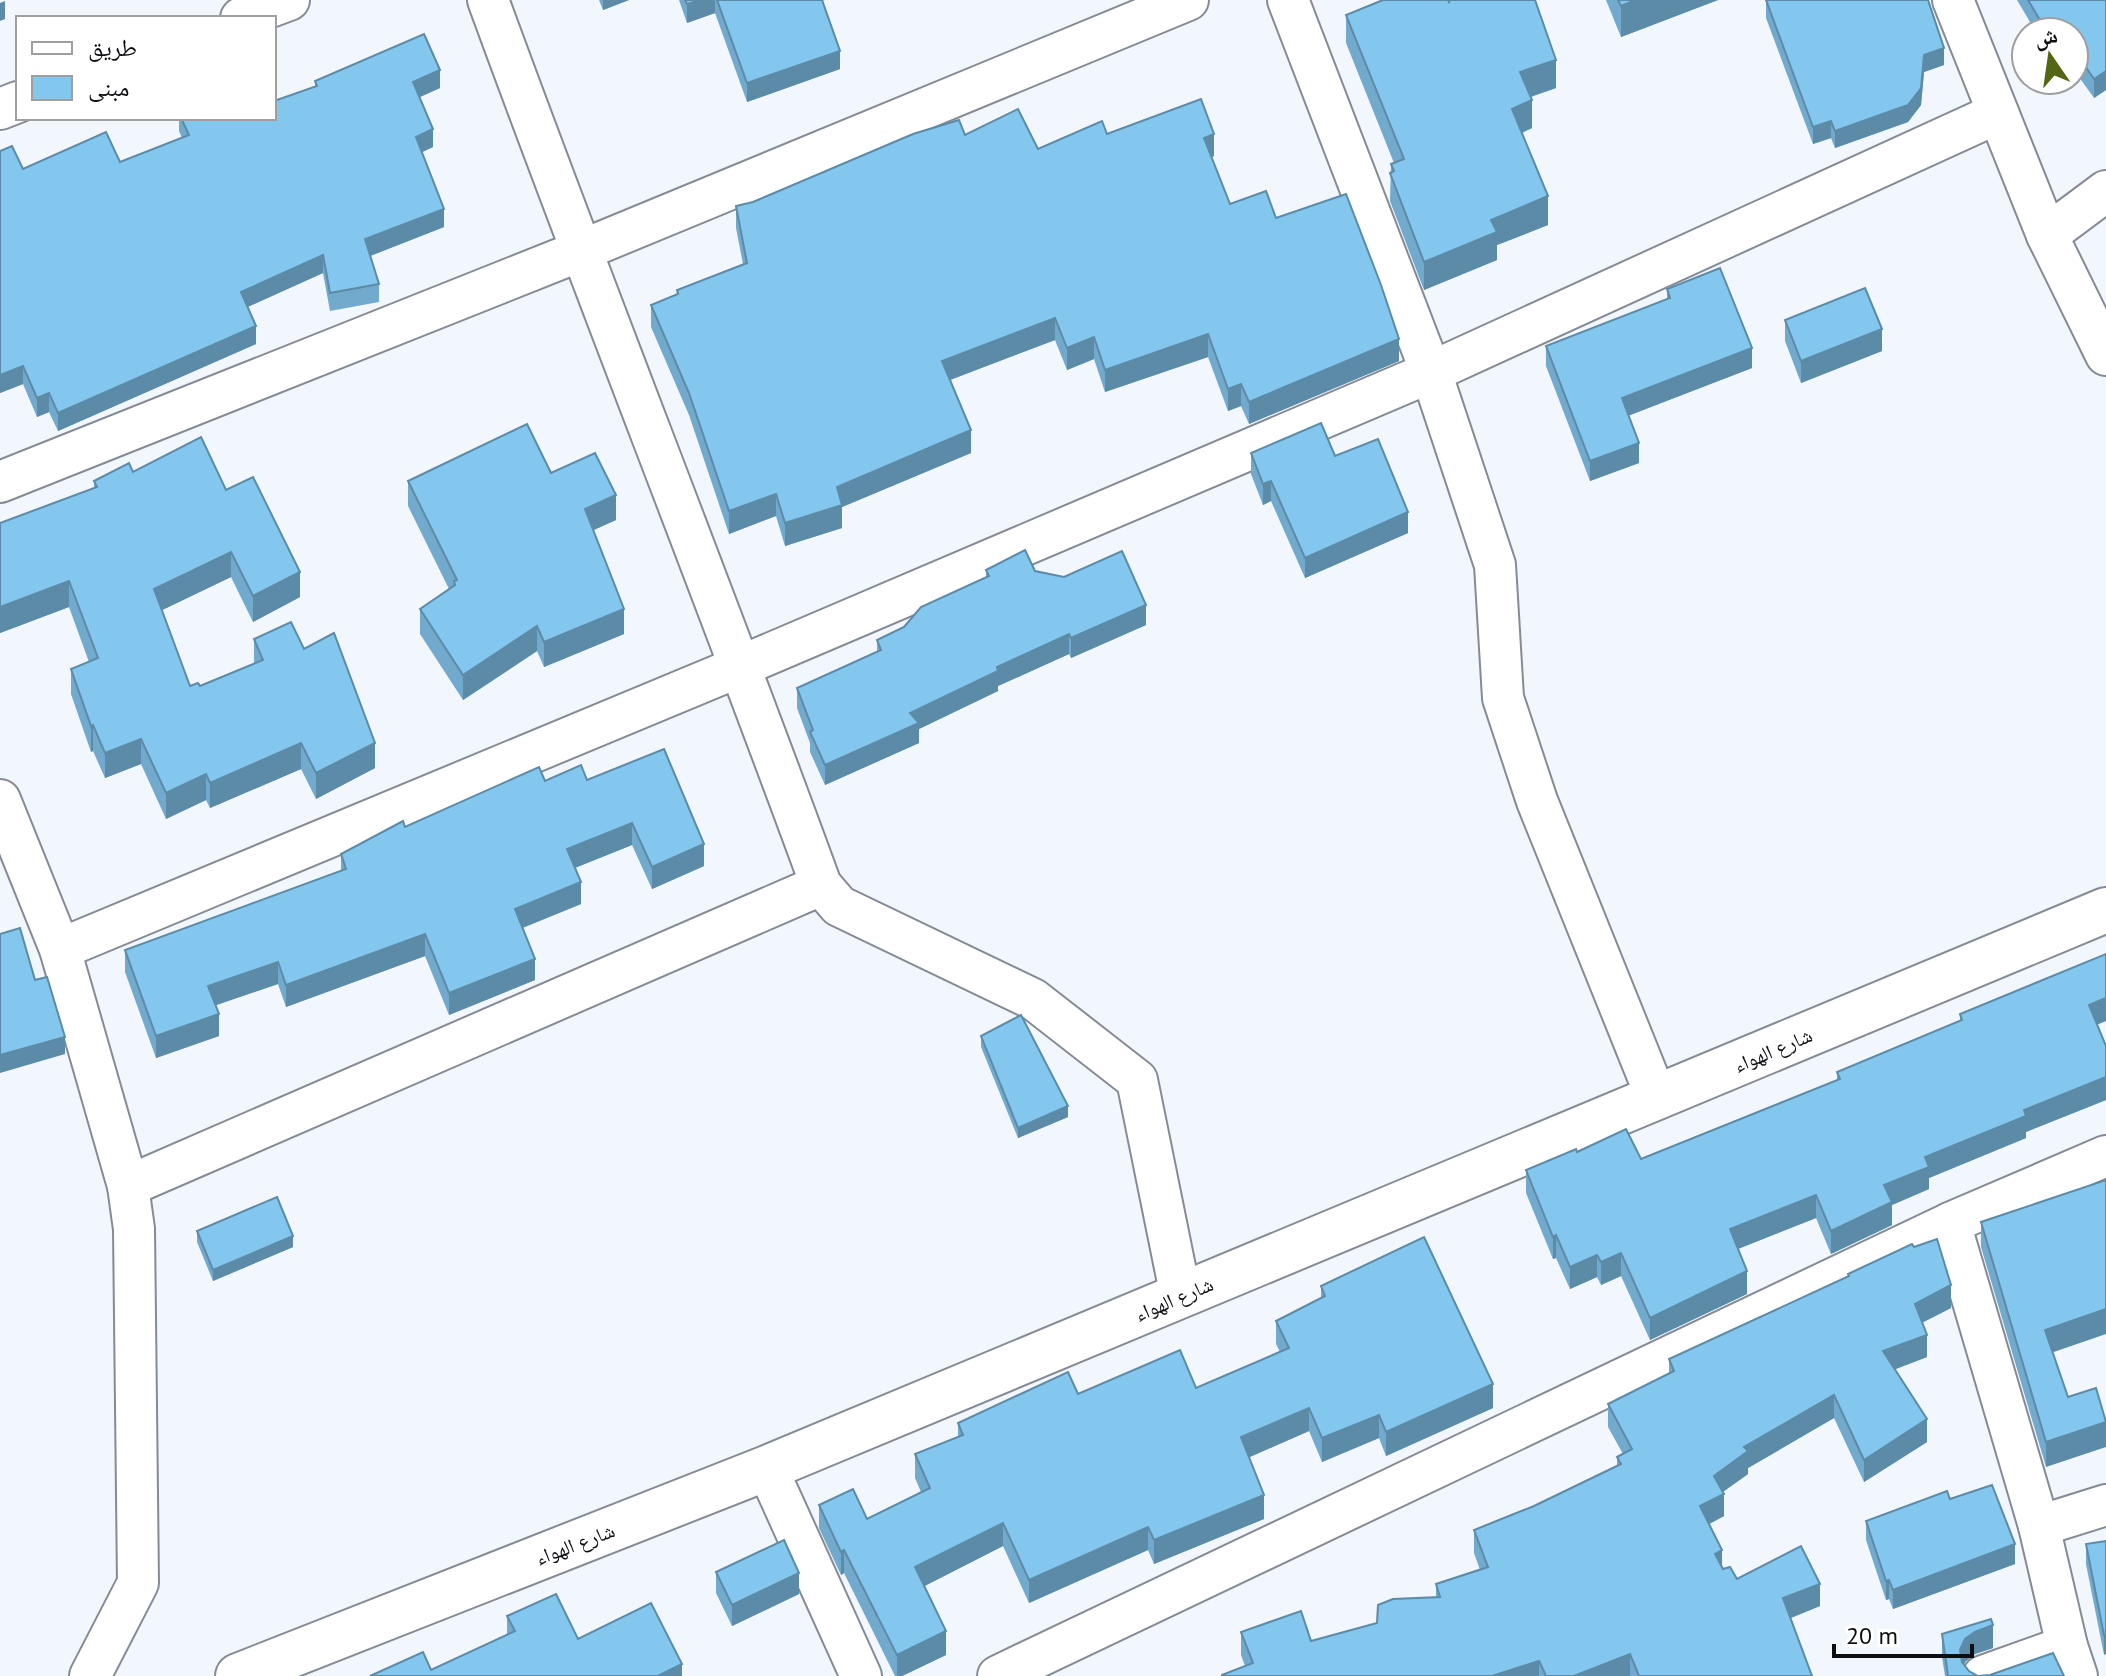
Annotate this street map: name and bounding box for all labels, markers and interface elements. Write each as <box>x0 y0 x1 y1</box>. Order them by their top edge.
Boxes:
legend <box>16 16 276 120</box>
north arrow <box>2010 16 2090 96</box>
text: ش <box>2031 20 2060 53</box>
text: طريق <box>88 32 137 63</box>
text: مبنى <box>88 72 129 103</box>
street label: شارع الهواء <box>1730 1022 1816 1078</box>
street label: شارع الهواء <box>1131 1271 1217 1327</box>
street label: شارع الهواء <box>532 1517 618 1571</box>
scale bar <box>1834 1608 1972 1658</box>
text: 20 m <box>1846 1620 1898 1651</box>

